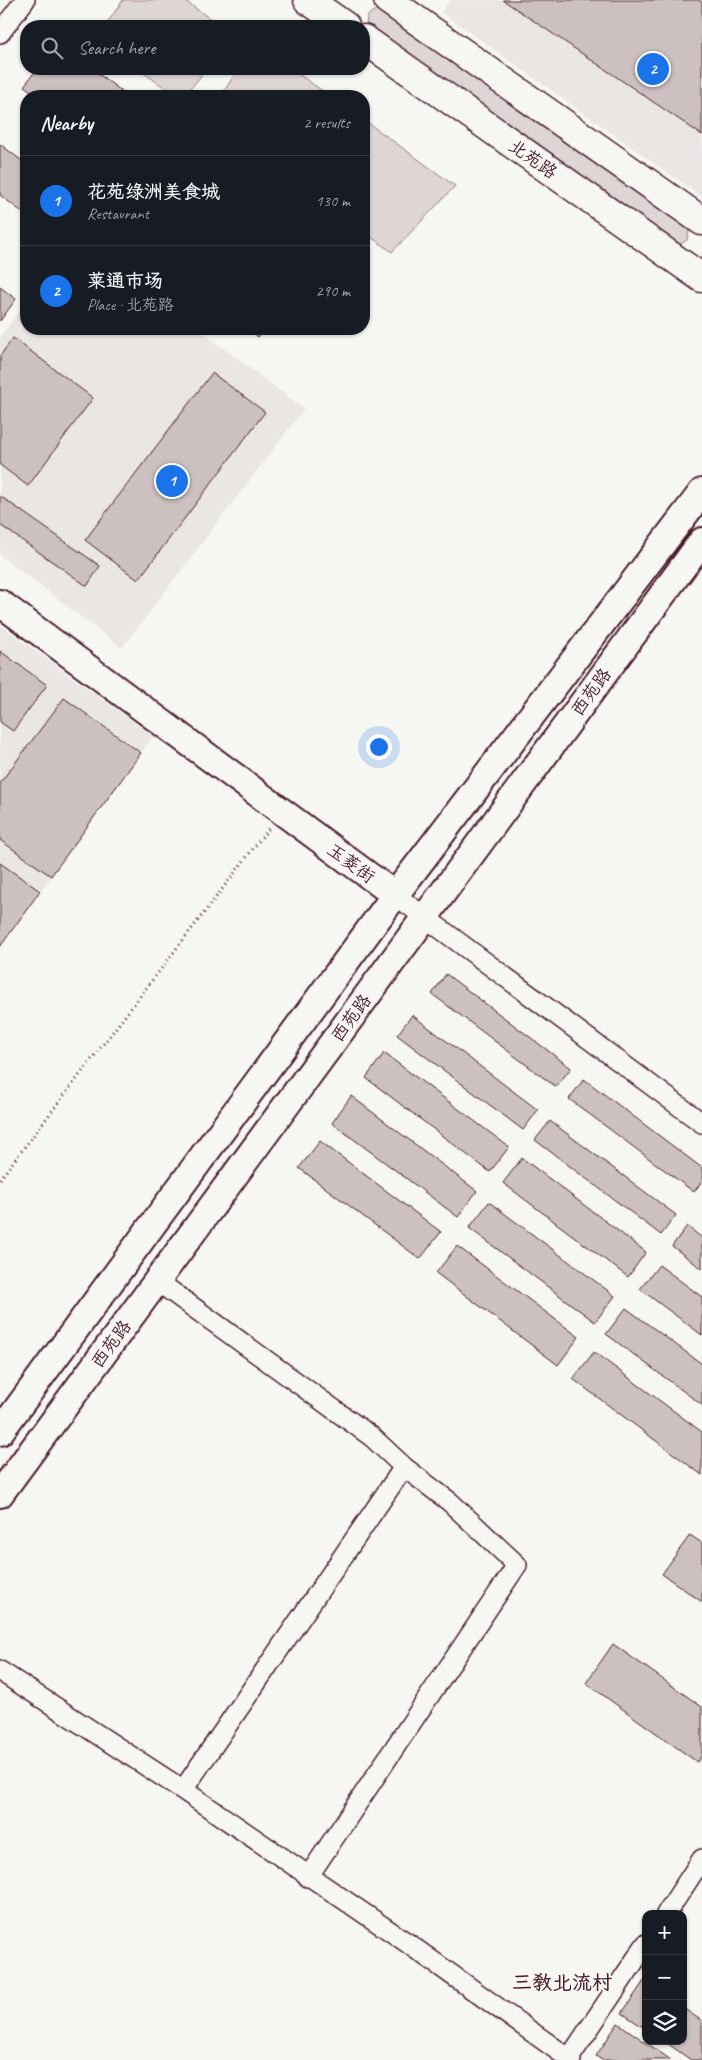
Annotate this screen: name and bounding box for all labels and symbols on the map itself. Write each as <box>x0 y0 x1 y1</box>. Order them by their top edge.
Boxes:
pin: 2 <box>637 50 669 88</box>
street label: 北苑路 <box>505 135 561 183</box>
pin: 1 <box>156 462 188 500</box>
street label: 西苑路 <box>566 664 616 720</box>
your location <box>366 734 392 760</box>
street label: 玉菱街 <box>323 838 379 888</box>
street label: 西苑路 <box>326 990 376 1046</box>
street label: 西苑路 <box>86 1316 136 1372</box>
district label: 三教北流村 <box>512 1970 612 1995</box>

